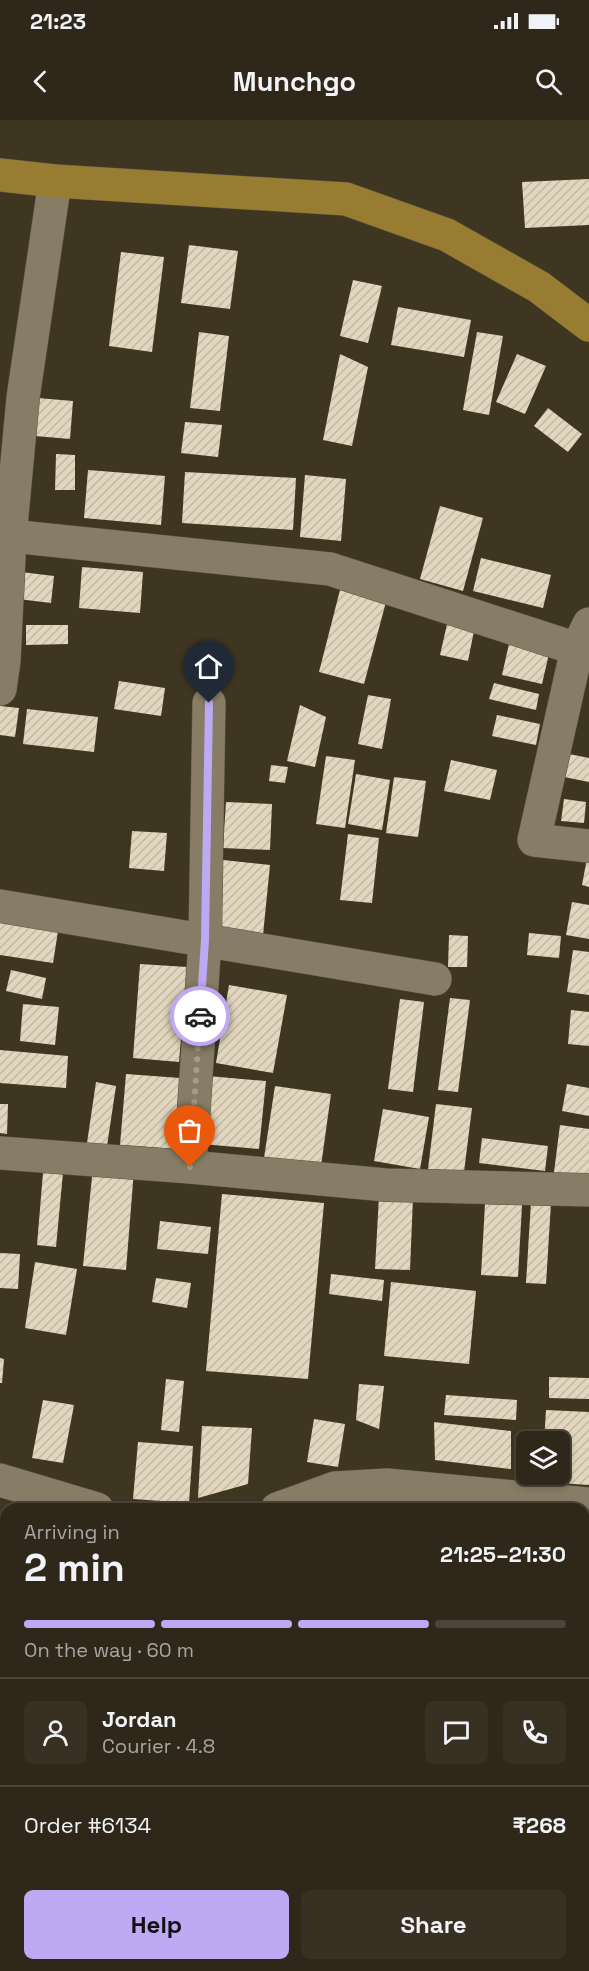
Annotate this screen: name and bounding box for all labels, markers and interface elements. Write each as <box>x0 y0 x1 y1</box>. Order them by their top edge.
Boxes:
text: 21:23 <box>30 7 86 35</box>
text: Munchgo <box>233 64 356 99</box>
icon: back <box>24 65 57 98</box>
icon: search <box>532 65 565 98</box>
pin <box>183 641 234 703</box>
icon: home <box>192 650 225 683</box>
courier <box>170 986 230 1046</box>
icon: car <box>184 1000 217 1033</box>
pin <box>164 1105 215 1167</box>
icon: bag <box>173 1114 206 1147</box>
map controls <box>516 1431 570 1485</box>
button: layers <box>516 1431 570 1485</box>
text: Arriving in <box>24 1519 120 1545</box>
text: 21:25–21:30 <box>440 1540 566 1568</box>
text: 2 min <box>24 1543 125 1592</box>
text: On the way · 60 m <box>24 1637 194 1663</box>
button: person <box>24 1701 87 1764</box>
button: chat <box>425 1701 488 1764</box>
button: phone <box>503 1701 566 1764</box>
text: Jordan <box>102 1705 177 1733</box>
text: Courier · 4.8 <box>102 1733 215 1759</box>
text: Order #6134 <box>24 1811 151 1839</box>
text: ₹268 <box>512 1811 566 1839</box>
button: Help <box>24 1890 289 1959</box>
button: Share <box>301 1890 566 1959</box>

